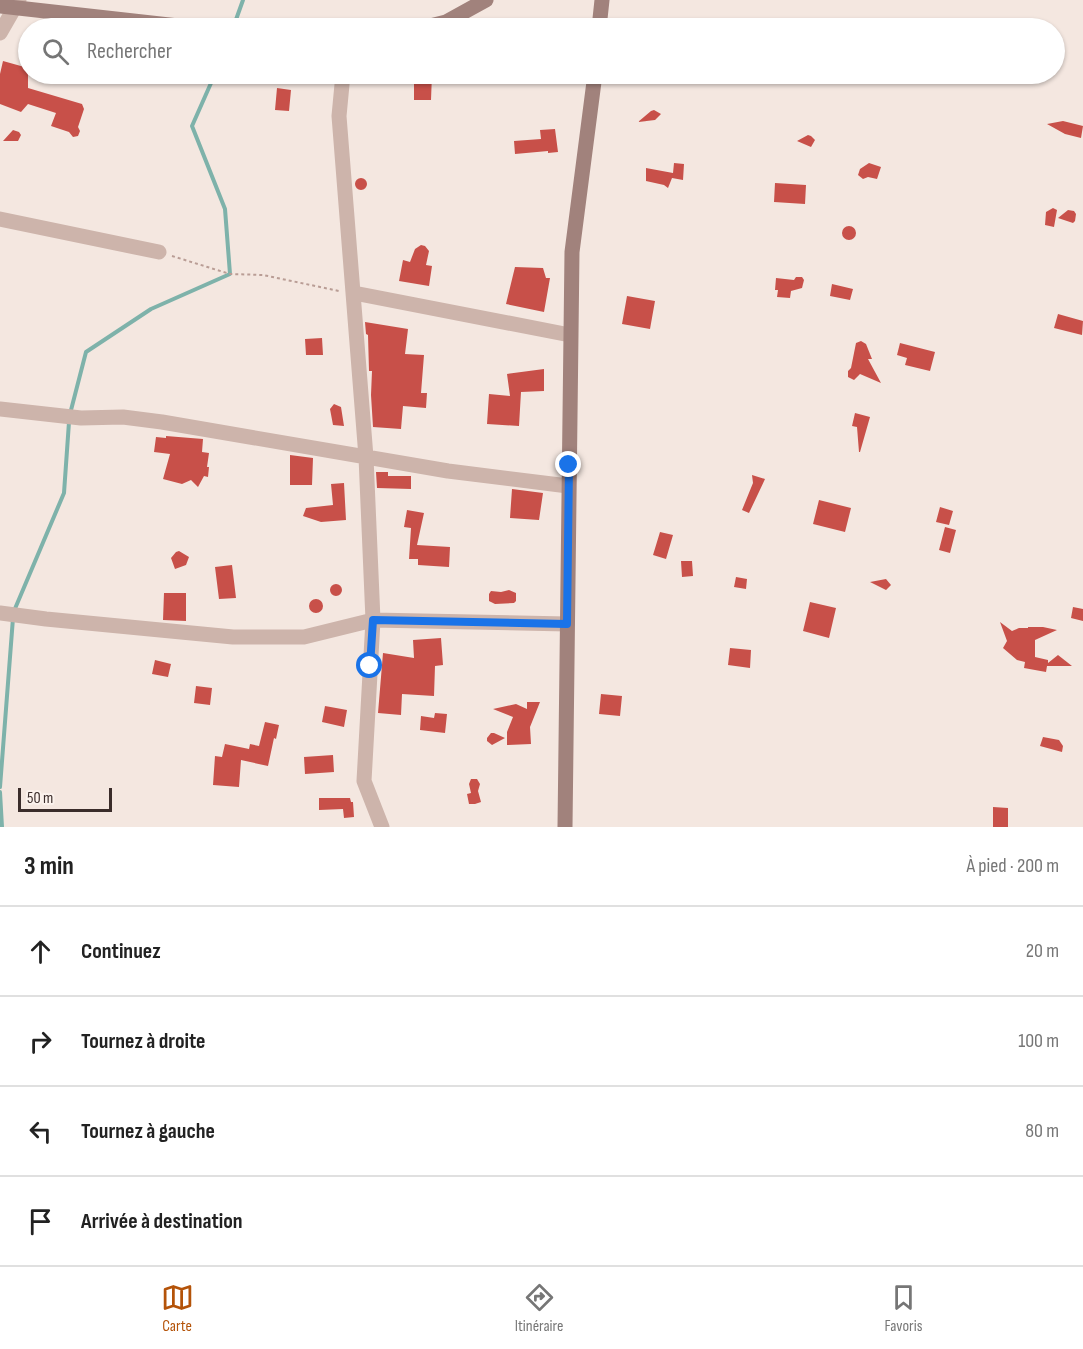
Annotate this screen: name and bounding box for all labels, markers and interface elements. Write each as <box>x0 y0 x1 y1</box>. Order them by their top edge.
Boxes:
search box <box>18 18 1065 84</box>
icon: search <box>39 35 72 68</box>
text: Rechercher <box>87 38 172 65</box>
route end <box>555 451 581 477</box>
route start <box>356 652 382 678</box>
scale bar <box>18 785 112 812</box>
text: 50 m <box>27 789 53 808</box>
text: 3 min <box>24 851 74 882</box>
text: À pied · 200 m <box>966 854 1059 878</box>
icon: ahead <box>24 935 57 968</box>
text: Continuez <box>81 938 161 965</box>
text: 20 m <box>1026 939 1059 963</box>
icon: right <box>24 1025 57 1058</box>
text: Tournez à droite <box>81 1028 206 1055</box>
text: 100 m <box>1018 1029 1059 1053</box>
icon: left <box>24 1115 57 1148</box>
text: Tournez à gauche <box>81 1118 215 1145</box>
text: 80 m <box>1025 1119 1059 1143</box>
icon: arrive <box>24 1205 57 1238</box>
text: Arrivée à destination <box>81 1208 243 1235</box>
tab: Carte <box>161 1281 194 1336</box>
tab: Itinéraire <box>515 1281 563 1336</box>
tab: Favoris <box>885 1281 922 1336</box>

